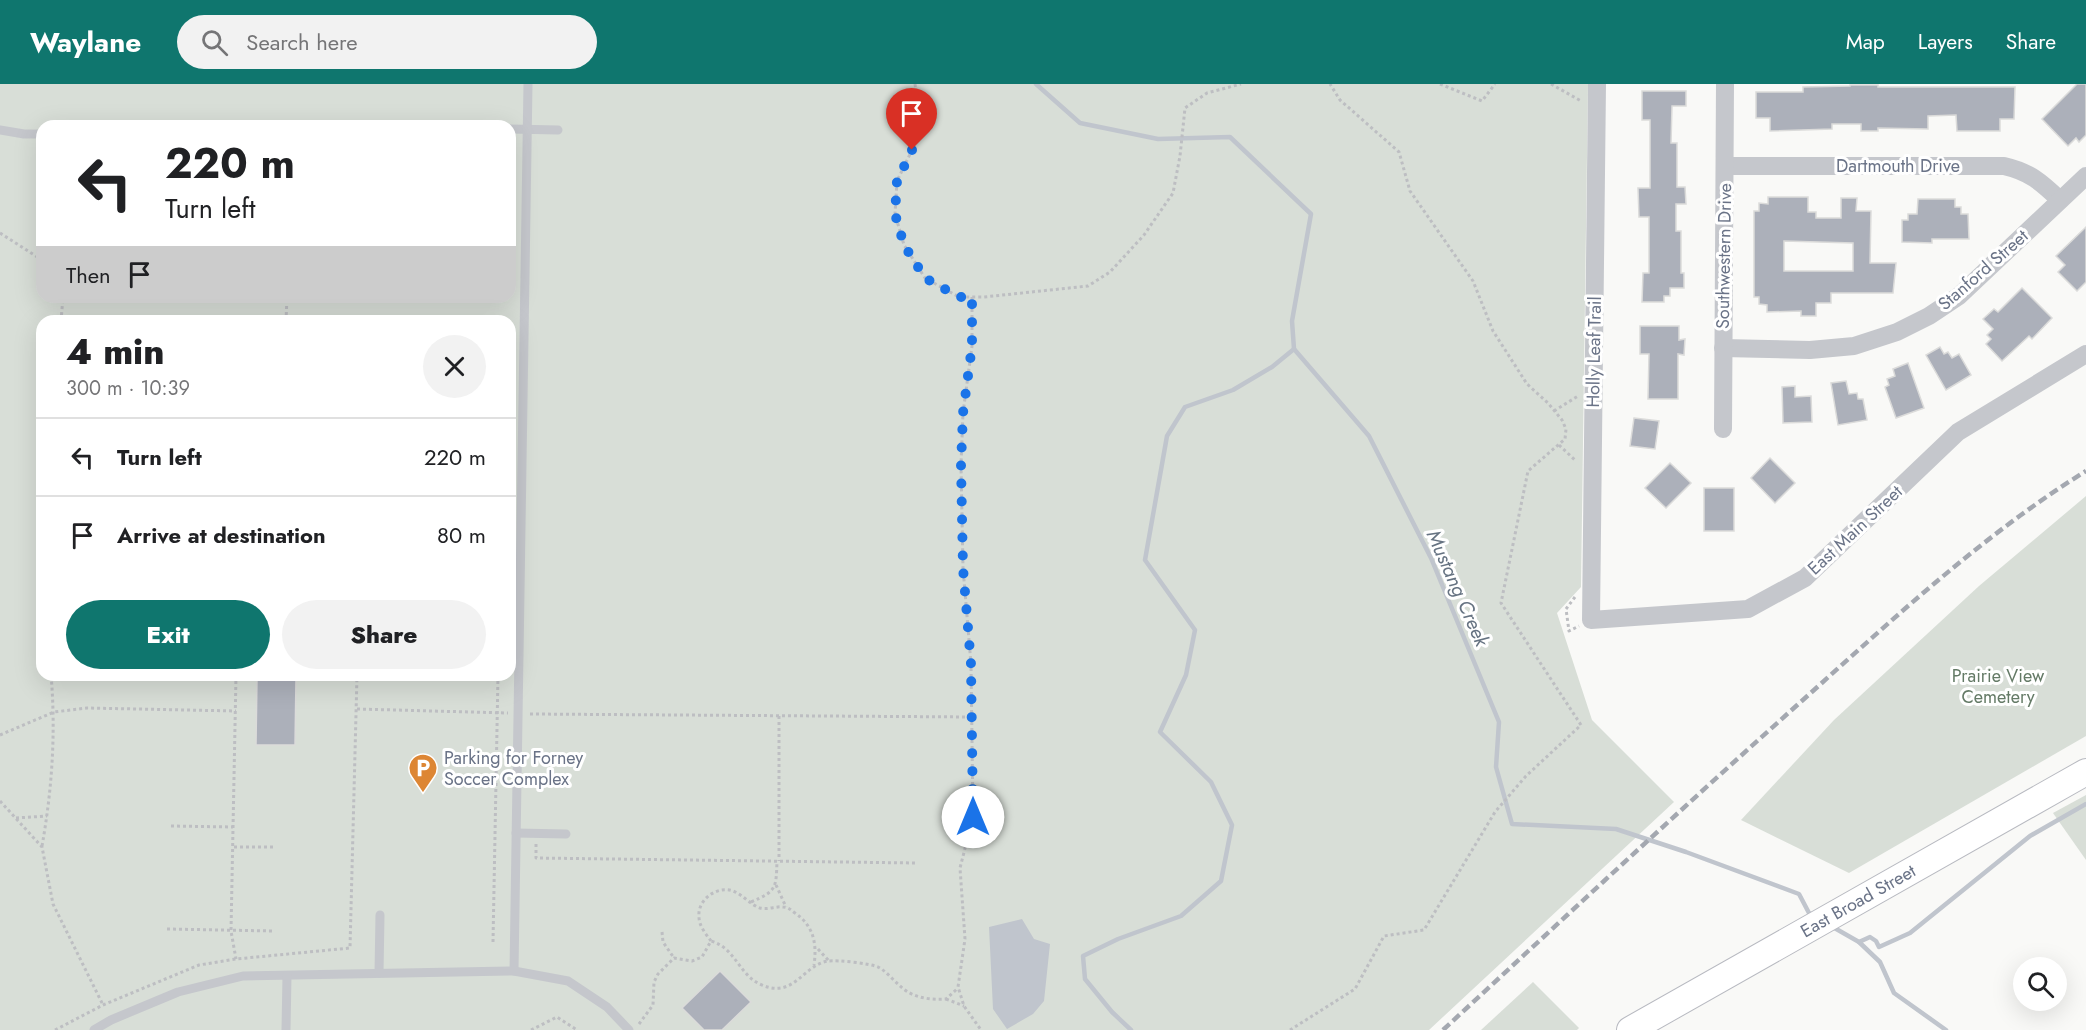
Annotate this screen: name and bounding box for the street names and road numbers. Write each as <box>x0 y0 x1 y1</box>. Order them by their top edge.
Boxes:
street label: Dartmouth Drive <box>1836 153 1960 179</box>
street label: Southwestern Drive <box>1710 183 1738 329</box>
street label: Stanford Street <box>1932 223 2034 317</box>
street label: Holly Leaf Trail <box>1580 296 1608 408</box>
street label: East Main Street <box>1802 479 1909 581</box>
street label: East Broad Street <box>1796 858 1921 944</box>

